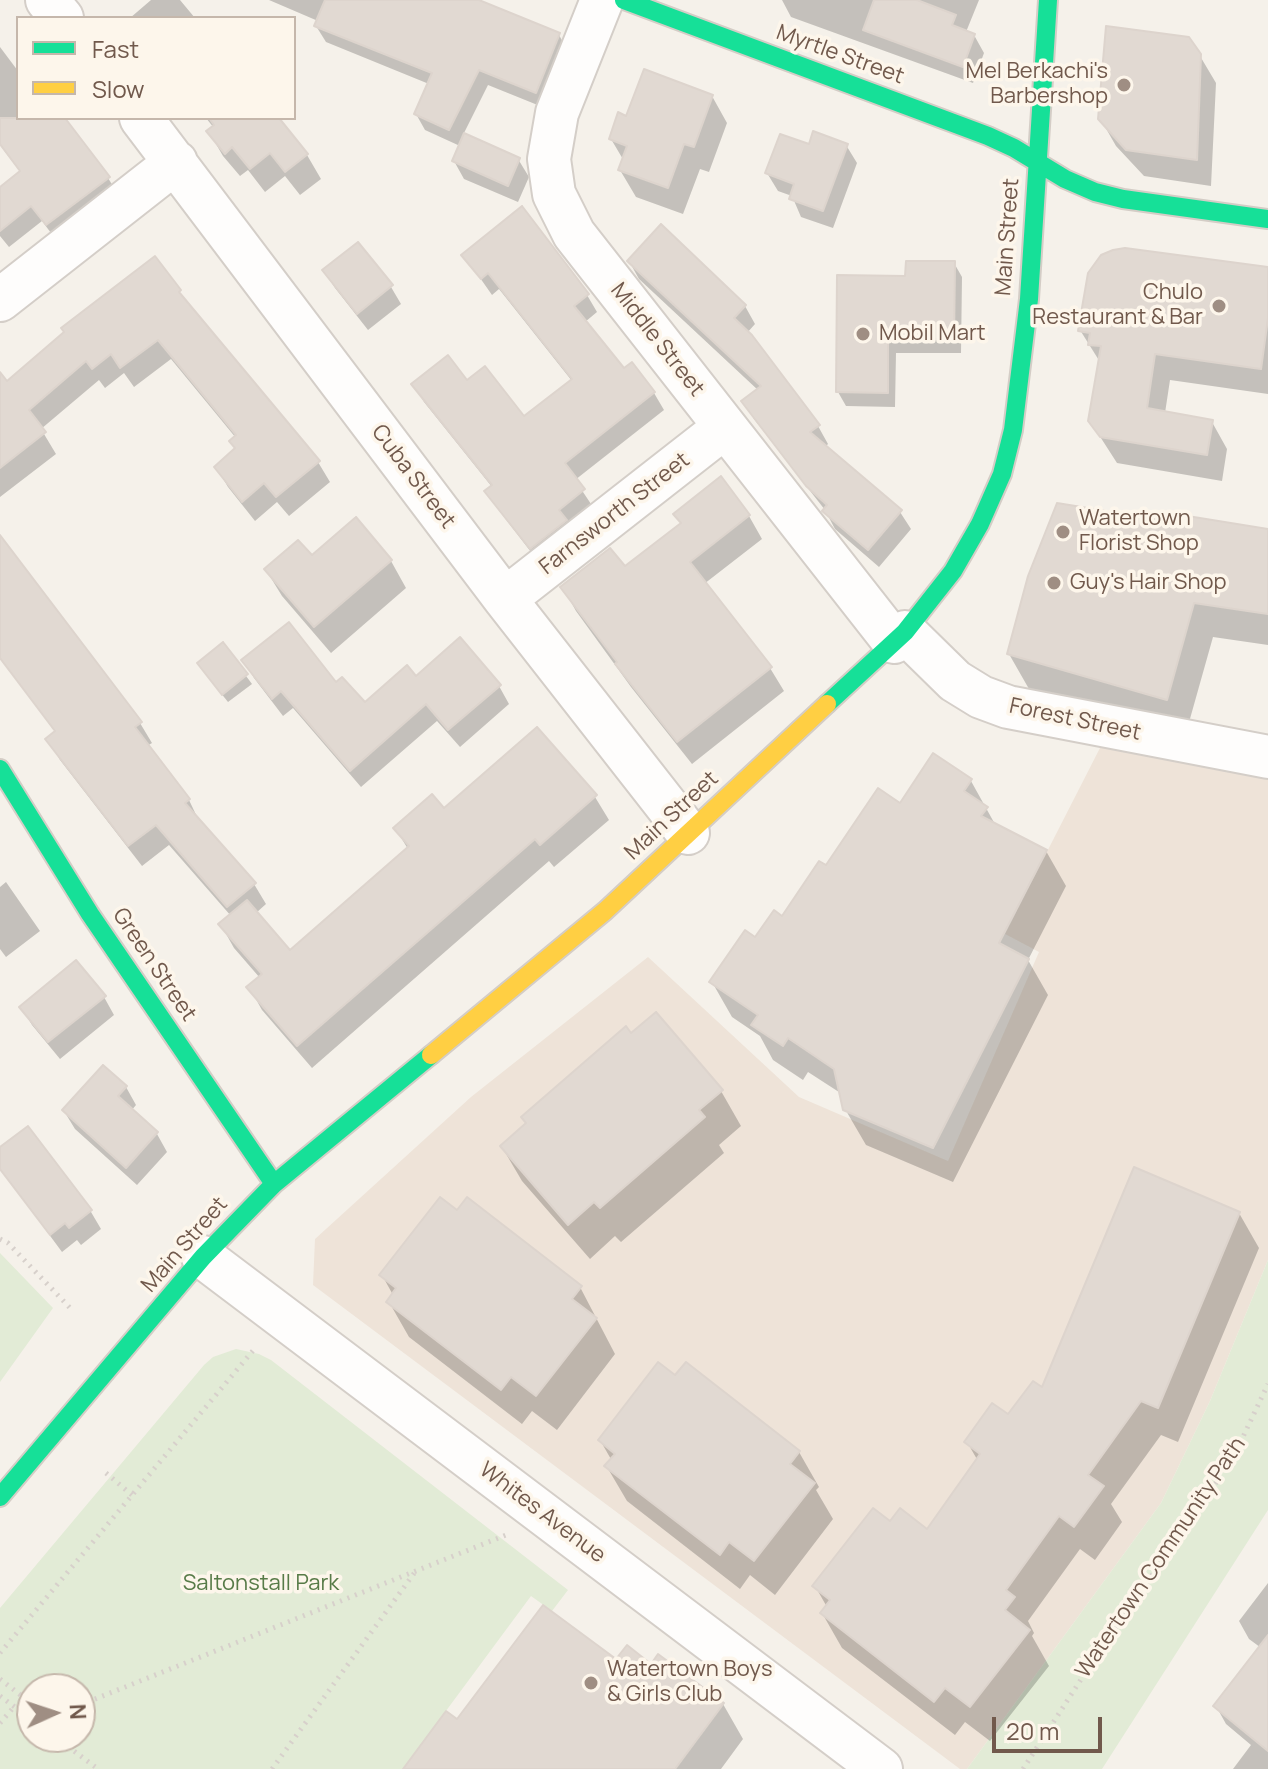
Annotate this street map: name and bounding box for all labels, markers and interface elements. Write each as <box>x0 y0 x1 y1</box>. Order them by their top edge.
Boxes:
legend <box>16 16 296 120</box>
street label: Myrtle Street <box>773 20 907 90</box>
text: Fast <box>92 32 139 65</box>
place label: Mel Berkachi's Barbershop <box>965 59 1108 110</box>
text: Slow <box>92 72 145 105</box>
marker: Mel Berkachi's Barbershop <box>1115 76 1133 94</box>
street label: Main Street <box>991 177 1025 297</box>
street label: Middle Street <box>605 278 709 402</box>
place label: Chulo Restaurant & Bar <box>1032 280 1203 332</box>
marker: Chulo Restaurant & Bar <box>1210 297 1228 315</box>
place label: Mobil Mart <box>879 321 986 347</box>
marker: Mobil Mart <box>854 325 872 343</box>
street label: Cuba Street <box>365 420 461 534</box>
street label: Farnsworth Street <box>535 447 695 581</box>
place label: Watertown Florist Shop <box>1079 506 1199 558</box>
marker: Watertown Florist Shop <box>1054 523 1072 541</box>
place label: Guy's Hair Shop <box>1070 570 1226 596</box>
marker: Guy's Hair Shop <box>1045 574 1063 592</box>
street label: Forest Street <box>1007 693 1143 747</box>
street label: Main Street <box>620 766 724 866</box>
street label: Green Street <box>107 903 201 1027</box>
street label: Main Street <box>136 1192 234 1298</box>
street label: Watertown Community Path <box>1070 1432 1252 1684</box>
street label: Whites Avenue <box>474 1457 610 1569</box>
park label: Saltonstall Park <box>183 1571 339 1597</box>
place label: Watertown Boys & Girls Club <box>607 1657 772 1708</box>
north arrow <box>16 1673 96 1753</box>
marker: Watertown Boys & Girls Club <box>582 1674 600 1692</box>
scale bar <box>996 1701 1106 1751</box>
text: N <box>63 1703 93 1721</box>
text: 20 m <box>1006 1714 1059 1747</box>

